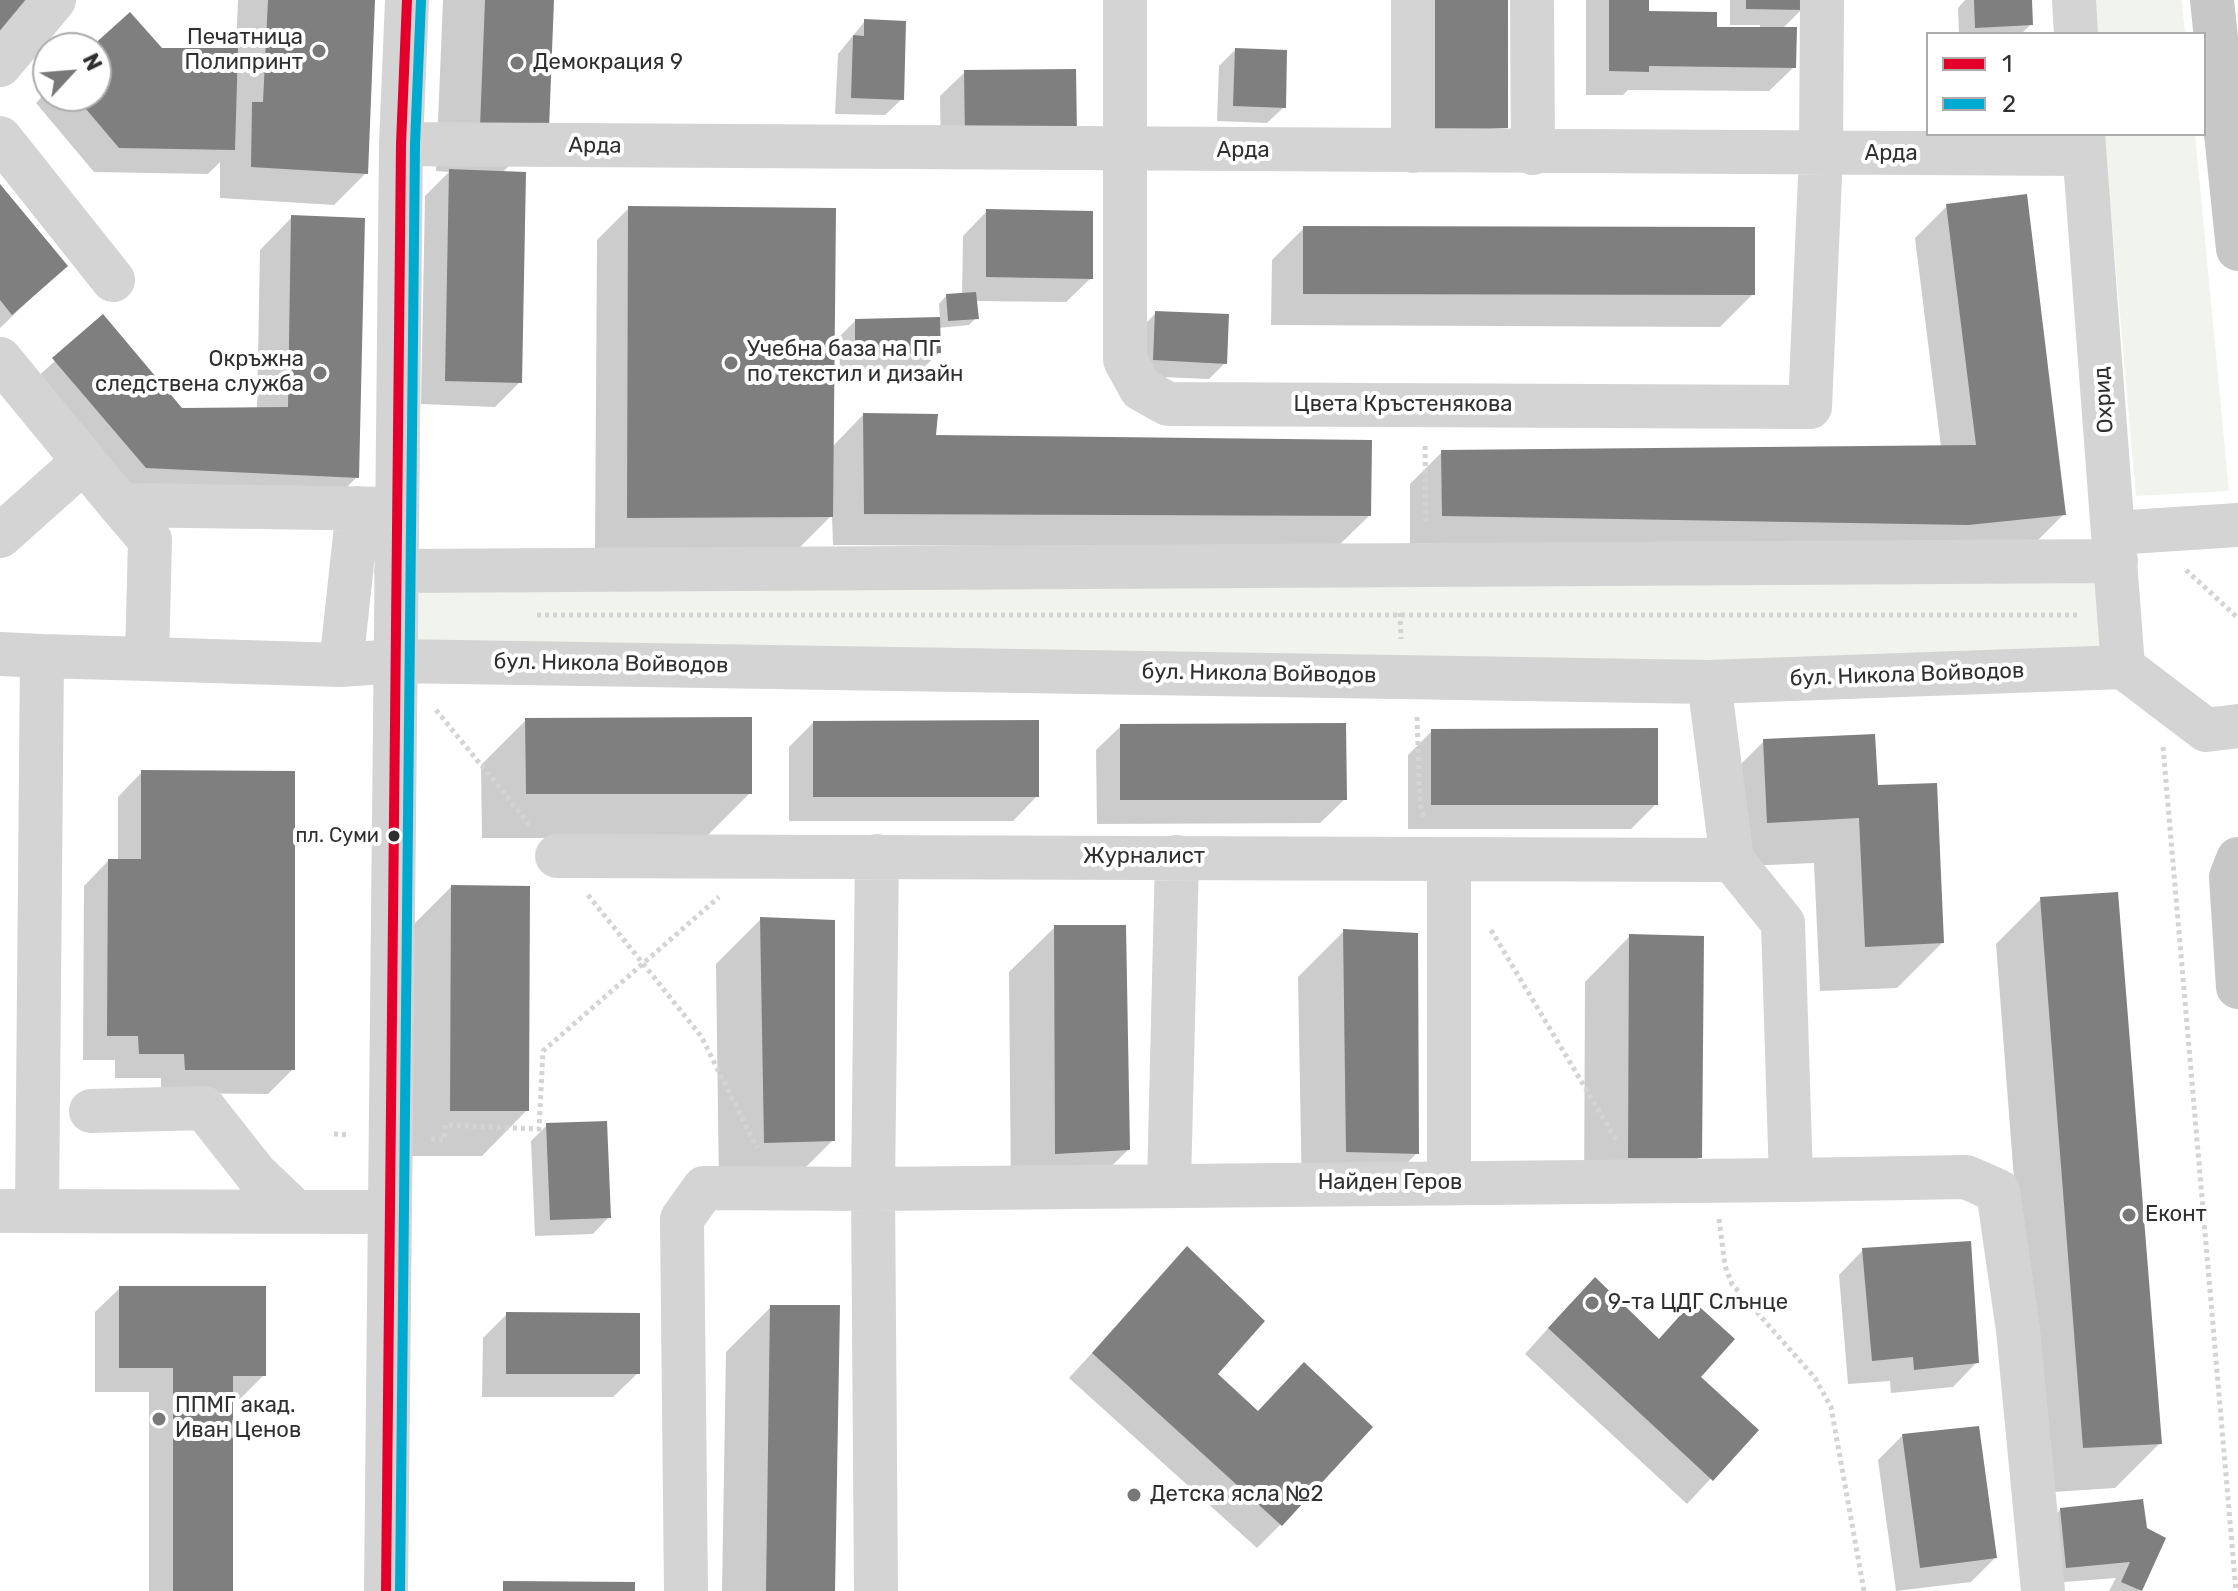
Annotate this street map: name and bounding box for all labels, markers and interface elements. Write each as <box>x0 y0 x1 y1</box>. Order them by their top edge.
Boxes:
place label: Печатница Полипринт <box>185 25 303 76</box>
north arrow <box>32 32 112 112</box>
legend <box>1926 32 2206 136</box>
marker: Печатница Полипринт <box>310 42 328 60</box>
text: N <box>77 49 108 75</box>
place label: Демокрация 9 <box>533 50 683 76</box>
text: 1 <box>2002 50 2012 78</box>
marker: Демокрация 9 <box>508 54 526 72</box>
text: 2 <box>2002 90 2016 118</box>
street label: Арда <box>568 132 622 160</box>
street label: Арда <box>1216 138 1270 164</box>
street label: Арда <box>1864 141 1918 167</box>
place label: Учебна база на ПГ по текстил и дизайн <box>747 337 963 388</box>
place label: Окръжна следствена служба <box>95 347 304 398</box>
marker: Учебна база на ПГ по текстил и дизайн <box>722 354 740 372</box>
marker: Окръжна следствена служба <box>311 364 329 382</box>
street label: Охрид <box>2089 366 2119 434</box>
street label: Цвета Кръстенякова <box>1294 392 1512 418</box>
street label: бул. Никола Войводов <box>493 649 729 679</box>
street label: бул. Никола Войводов <box>1789 658 2025 692</box>
street label: бул. Никола Войводов <box>1141 659 1377 689</box>
place label: пл. Суми <box>296 824 379 848</box>
marker: пл. Суми <box>386 828 402 844</box>
street label: Журналист <box>1083 844 1205 870</box>
street label: Найден Геров <box>1318 1170 1462 1196</box>
place label: Еконт <box>2145 1202 2207 1228</box>
marker: Еконт <box>2120 1206 2138 1224</box>
place label: 9-та ЦДГ Слънце <box>1608 1290 1788 1316</box>
marker: 9-та ЦДГ Слънце <box>1583 1294 1601 1312</box>
place label: ППМГ акад. Иван Ценов <box>175 1393 301 1444</box>
marker: ППМГ акад. Иван Ценов <box>150 1410 168 1428</box>
place label: Детска ясла №2 <box>1150 1482 1323 1508</box>
marker: Детска ясла №2 <box>1125 1486 1143 1504</box>

